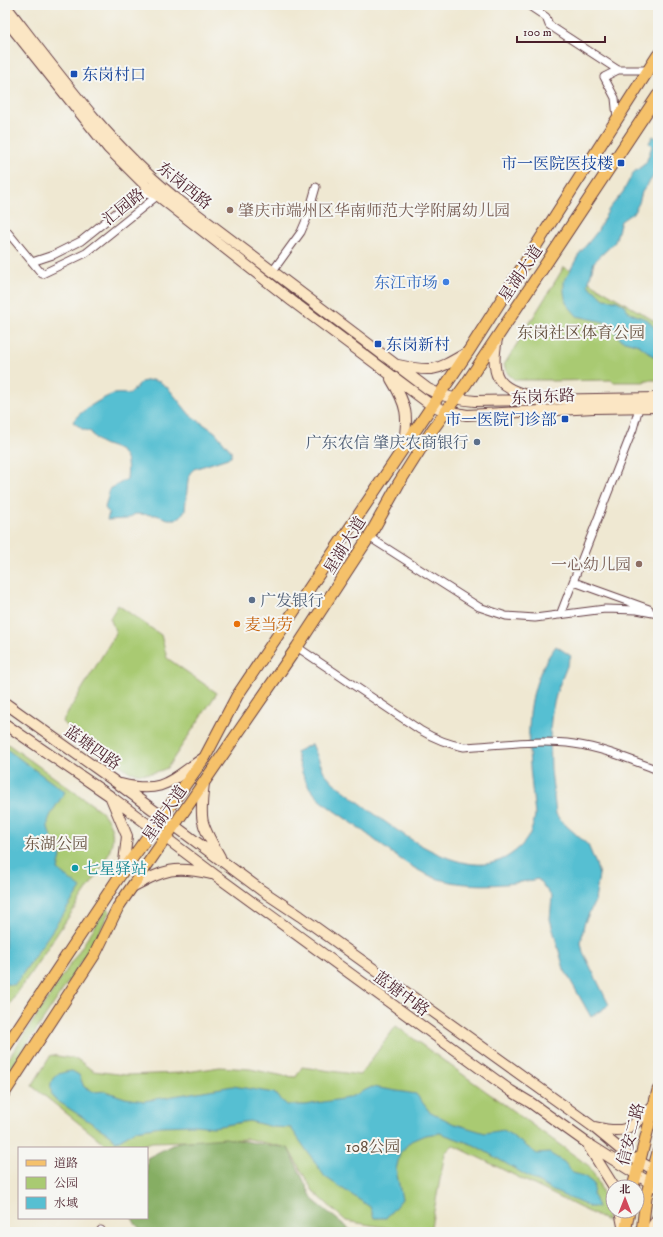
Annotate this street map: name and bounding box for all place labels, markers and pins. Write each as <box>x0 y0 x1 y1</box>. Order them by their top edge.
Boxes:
place label: 东岗村口 <box>82 65 146 85</box>
marker: 东岗村口 <box>69 69 79 79</box>
place label: 市一医院医技楼 <box>501 154 613 174</box>
marker: 市一医院医技楼 <box>616 158 626 168</box>
place label: 肇庆市端州区华南师范大学附属幼儿园 <box>238 201 510 221</box>
marker: 肇庆市端州区华南师范大学附属幼儿园 <box>225 205 235 215</box>
place label: 东江市场 <box>374 273 438 293</box>
marker: 东江市场 <box>441 277 451 287</box>
place label: 东岗新村 <box>386 335 450 355</box>
marker: 东岗新村 <box>373 339 383 349</box>
place label: 市一医院门诊部 <box>445 410 557 430</box>
marker: 市一医院门诊部 <box>560 414 570 424</box>
place label: 广东农信 肇庆农商银行 <box>306 433 469 453</box>
marker: 广东农信 肇庆农商银行 <box>472 437 482 447</box>
place label: 一心幼儿园 <box>551 555 631 575</box>
marker: 一心幼儿园 <box>634 559 644 569</box>
place label: 广发银行 <box>260 591 324 611</box>
marker: 广发银行 <box>247 595 257 605</box>
place label: 麦当劳 <box>245 615 293 635</box>
marker: 麦当劳 <box>232 619 242 629</box>
place label: 七星驿站 <box>83 859 147 879</box>
marker: 七星驿站 <box>70 863 80 873</box>

